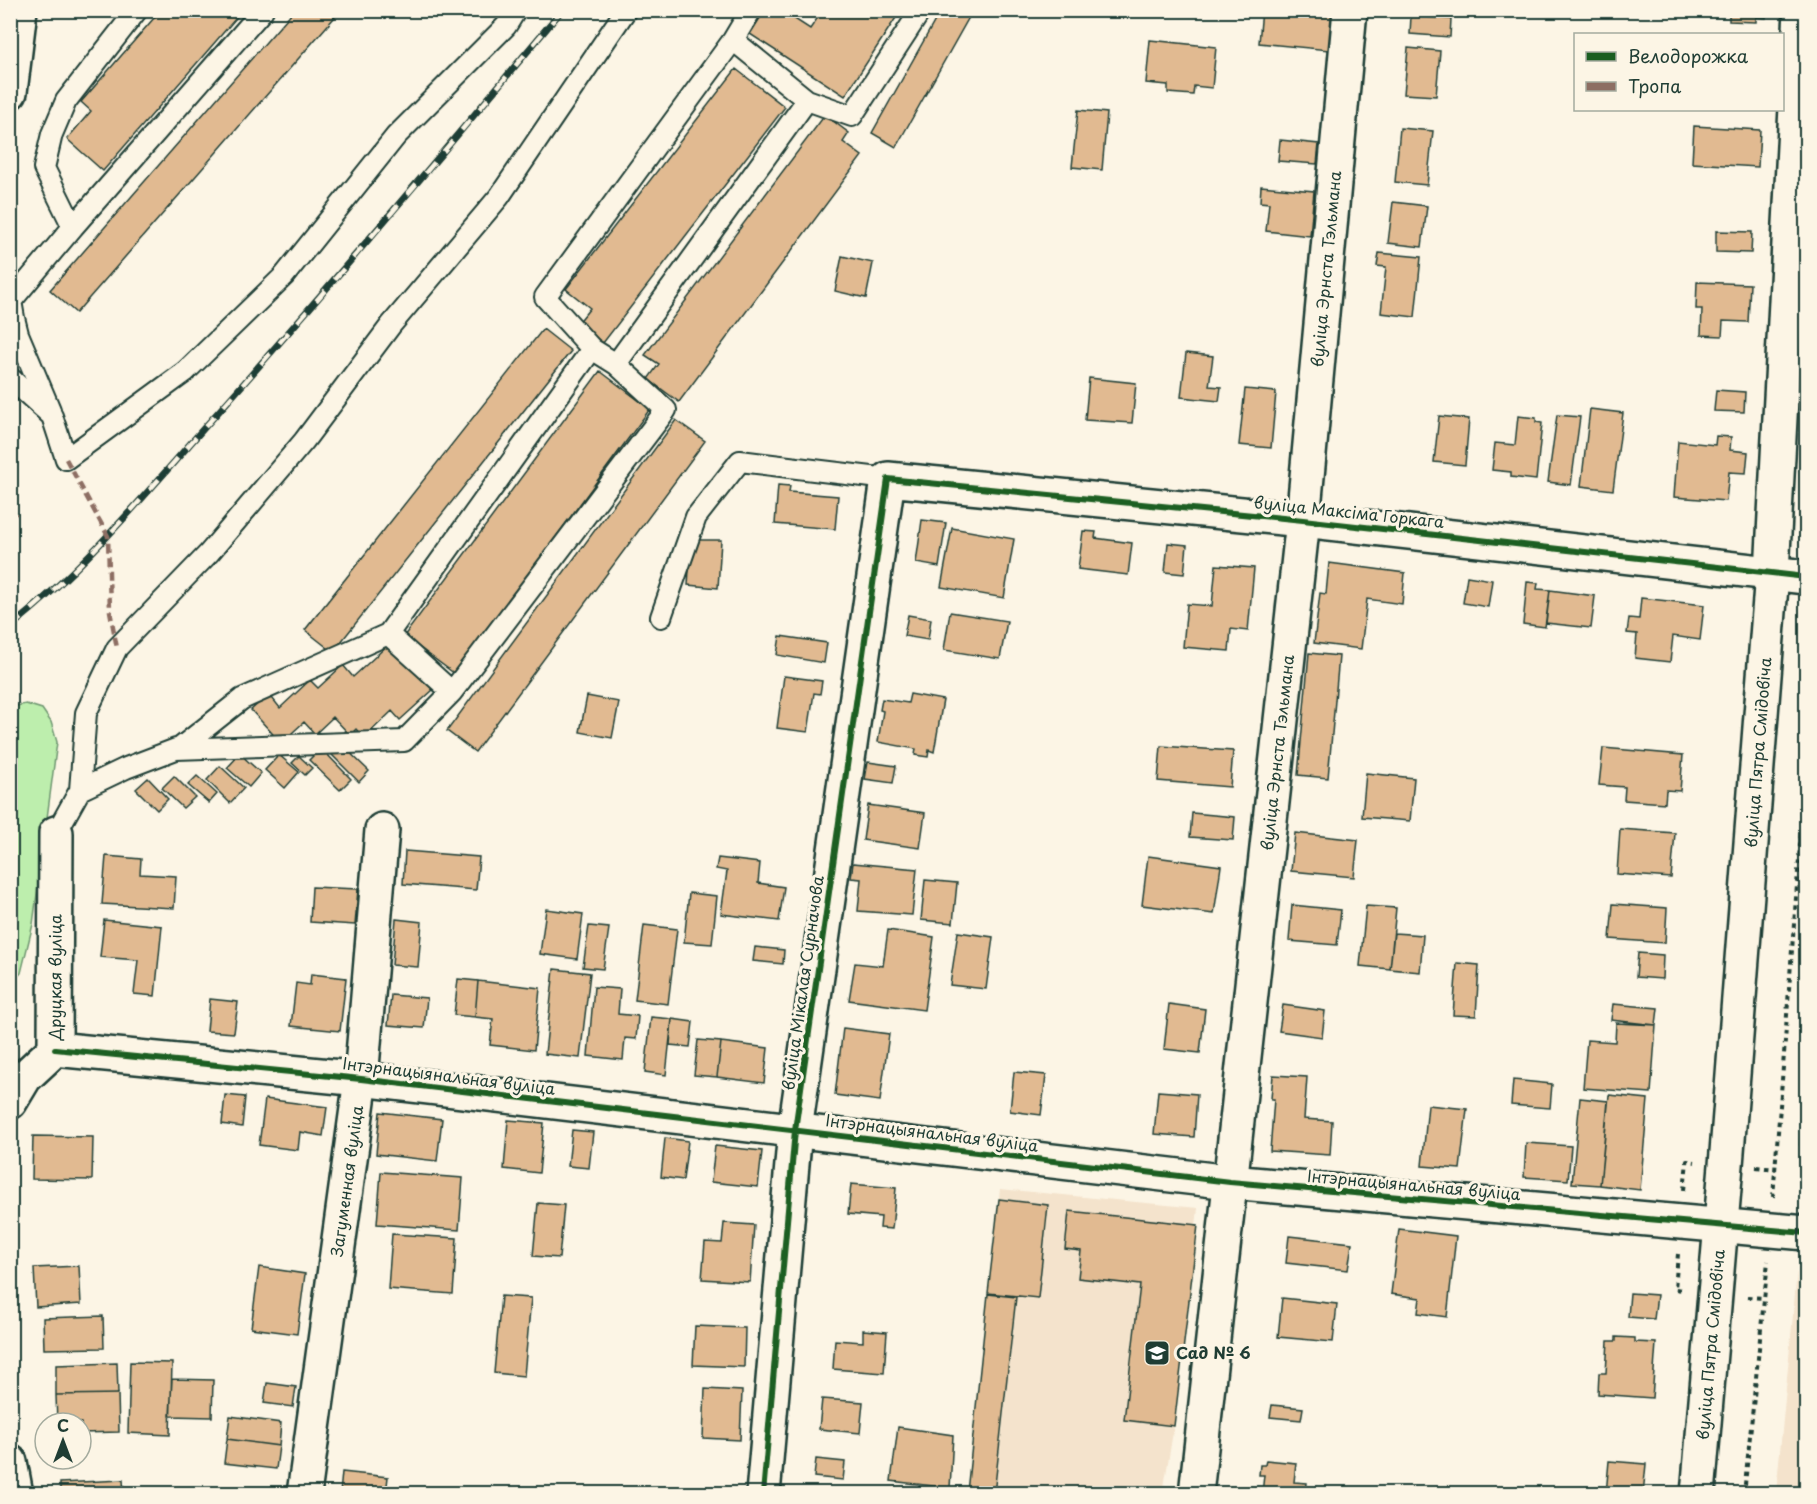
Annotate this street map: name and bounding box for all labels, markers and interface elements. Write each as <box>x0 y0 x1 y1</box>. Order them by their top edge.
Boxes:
legend <box>1574 33 1784 111</box>
text: Велодорожка <box>1628 42 1749 69</box>
text: Тропа <box>1628 72 1681 99</box>
street label: вуліца Эрнста Тэльмана <box>1304 170 1346 368</box>
street label: вуліца Максіма Горкага <box>1253 489 1445 533</box>
street label: вуліца Эрнста Тэльмана <box>1254 653 1299 851</box>
street label: вуліца Пятра Смідовіча <box>1738 656 1776 848</box>
street label: вуліца Мікалая Сурначова <box>775 874 829 1092</box>
street label: Друцкая вуліца <box>42 914 67 1041</box>
street label: Інтэрнацыянальная вуліца <box>341 1050 557 1100</box>
street label: Загуменная вуліца <box>324 1103 368 1258</box>
street label: Інтэрнацыянальная вуліца <box>824 1107 1040 1157</box>
street label: Інтэрнацыянальная вуліца <box>1306 1163 1522 1205</box>
street label: вуліца Пятра Смідовіча <box>1690 1248 1730 1441</box>
school or university icon: Сад № 6 <box>1142 1338 1172 1368</box>
place label: Сад № 6 <box>1176 1340 1251 1364</box>
north arrow <box>33 1411 93 1471</box>
text: С <box>57 1413 69 1437</box>

